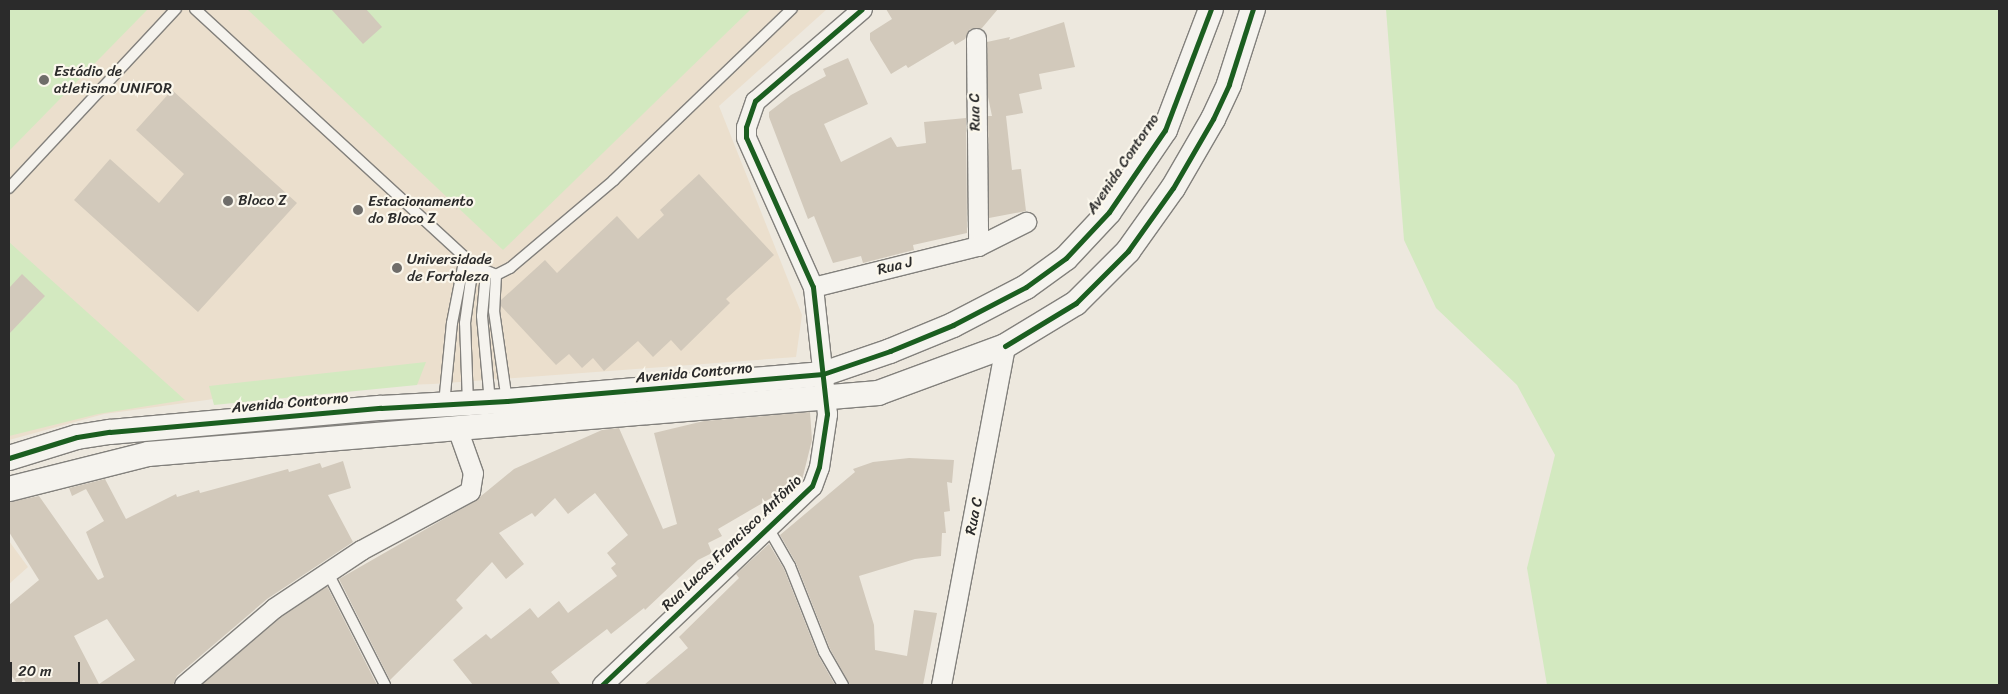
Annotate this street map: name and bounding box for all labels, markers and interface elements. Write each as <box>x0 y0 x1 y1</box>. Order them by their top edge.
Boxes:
place label: Estádio de atletismo UNIFOR <box>54 62 172 97</box>
marker: Estádio de atletismo UNIFOR <box>38 74 50 86</box>
street label: Rua C <box>966 93 984 131</box>
street label: Avenida Contorno <box>1083 110 1163 218</box>
place label: Bloco Z <box>238 192 287 210</box>
place label: Estacionamento do Bloco Z <box>368 192 473 227</box>
marker: Bloco Z <box>222 195 234 207</box>
marker: Estacionamento do Bloco Z <box>352 204 364 216</box>
place label: Universidade de Fortaleza <box>407 250 492 285</box>
street label: Rua J <box>876 253 914 279</box>
marker: Universidade de Fortaleza <box>391 262 403 274</box>
street label: Avenida Contorno <box>635 359 753 387</box>
street label: Avenida Contorno <box>231 389 349 417</box>
street label: Rua Lucas Francisco Antônio <box>658 471 806 615</box>
street label: Rua C <box>962 496 986 536</box>
scale bar <box>12 652 82 684</box>
text: 20 m <box>18 658 52 684</box>

